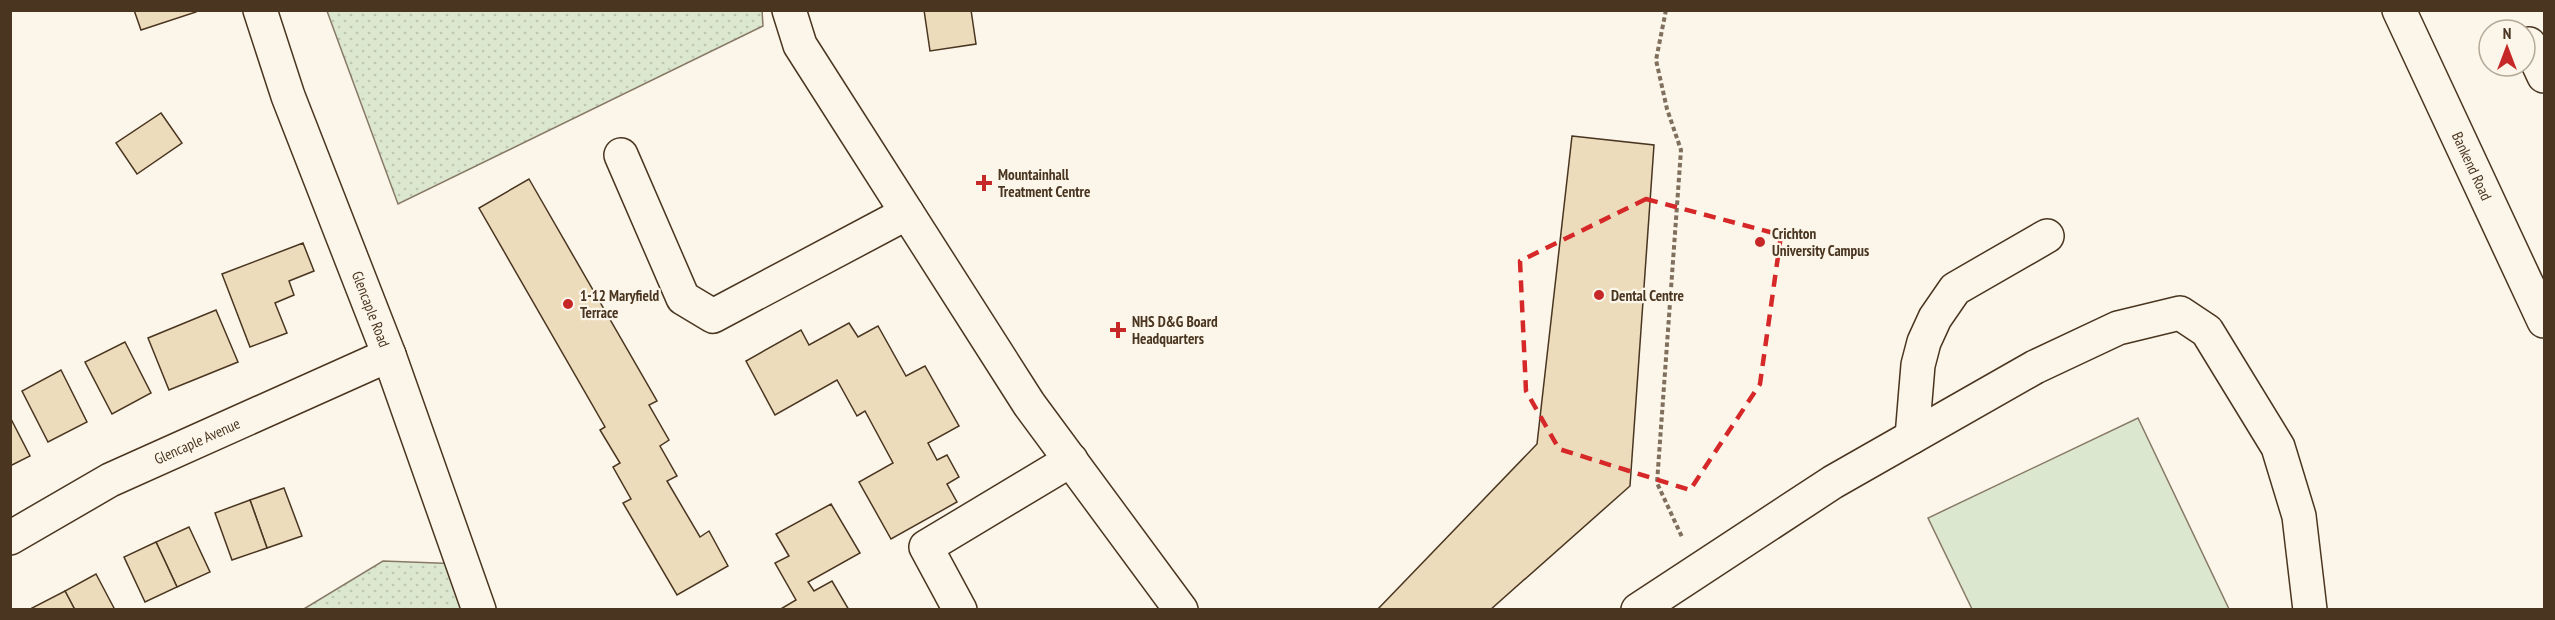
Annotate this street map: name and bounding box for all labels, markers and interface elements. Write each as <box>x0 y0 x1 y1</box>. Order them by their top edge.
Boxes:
north arrow <box>2477 18 2537 78</box>
text: N <box>2503 23 2511 43</box>
street label: Bankend Road <box>2448 129 2496 203</box>
place label: Mountainhall Treatment Centre <box>998 165 1090 201</box>
marker: Mountainhall Treatment Centre <box>975 174 993 192</box>
place label: Crichton University Campus <box>1772 224 1869 260</box>
marker: Crichton University Campus <box>1753 235 1767 249</box>
street label: Glencaple Road <box>348 268 394 350</box>
place label: 1-12 Maryfield Terrace <box>580 286 660 322</box>
place label: Dental Centre <box>1611 286 1684 305</box>
marker: Dental Centre <box>1592 288 1606 302</box>
marker: 1-12 Maryfield Terrace <box>561 297 575 311</box>
place label: NHS D&G Board Headquarters <box>1132 312 1218 348</box>
marker: NHS D&G Board Headquarters <box>1109 321 1127 339</box>
street label: Glencaple Avenue <box>151 414 243 468</box>

